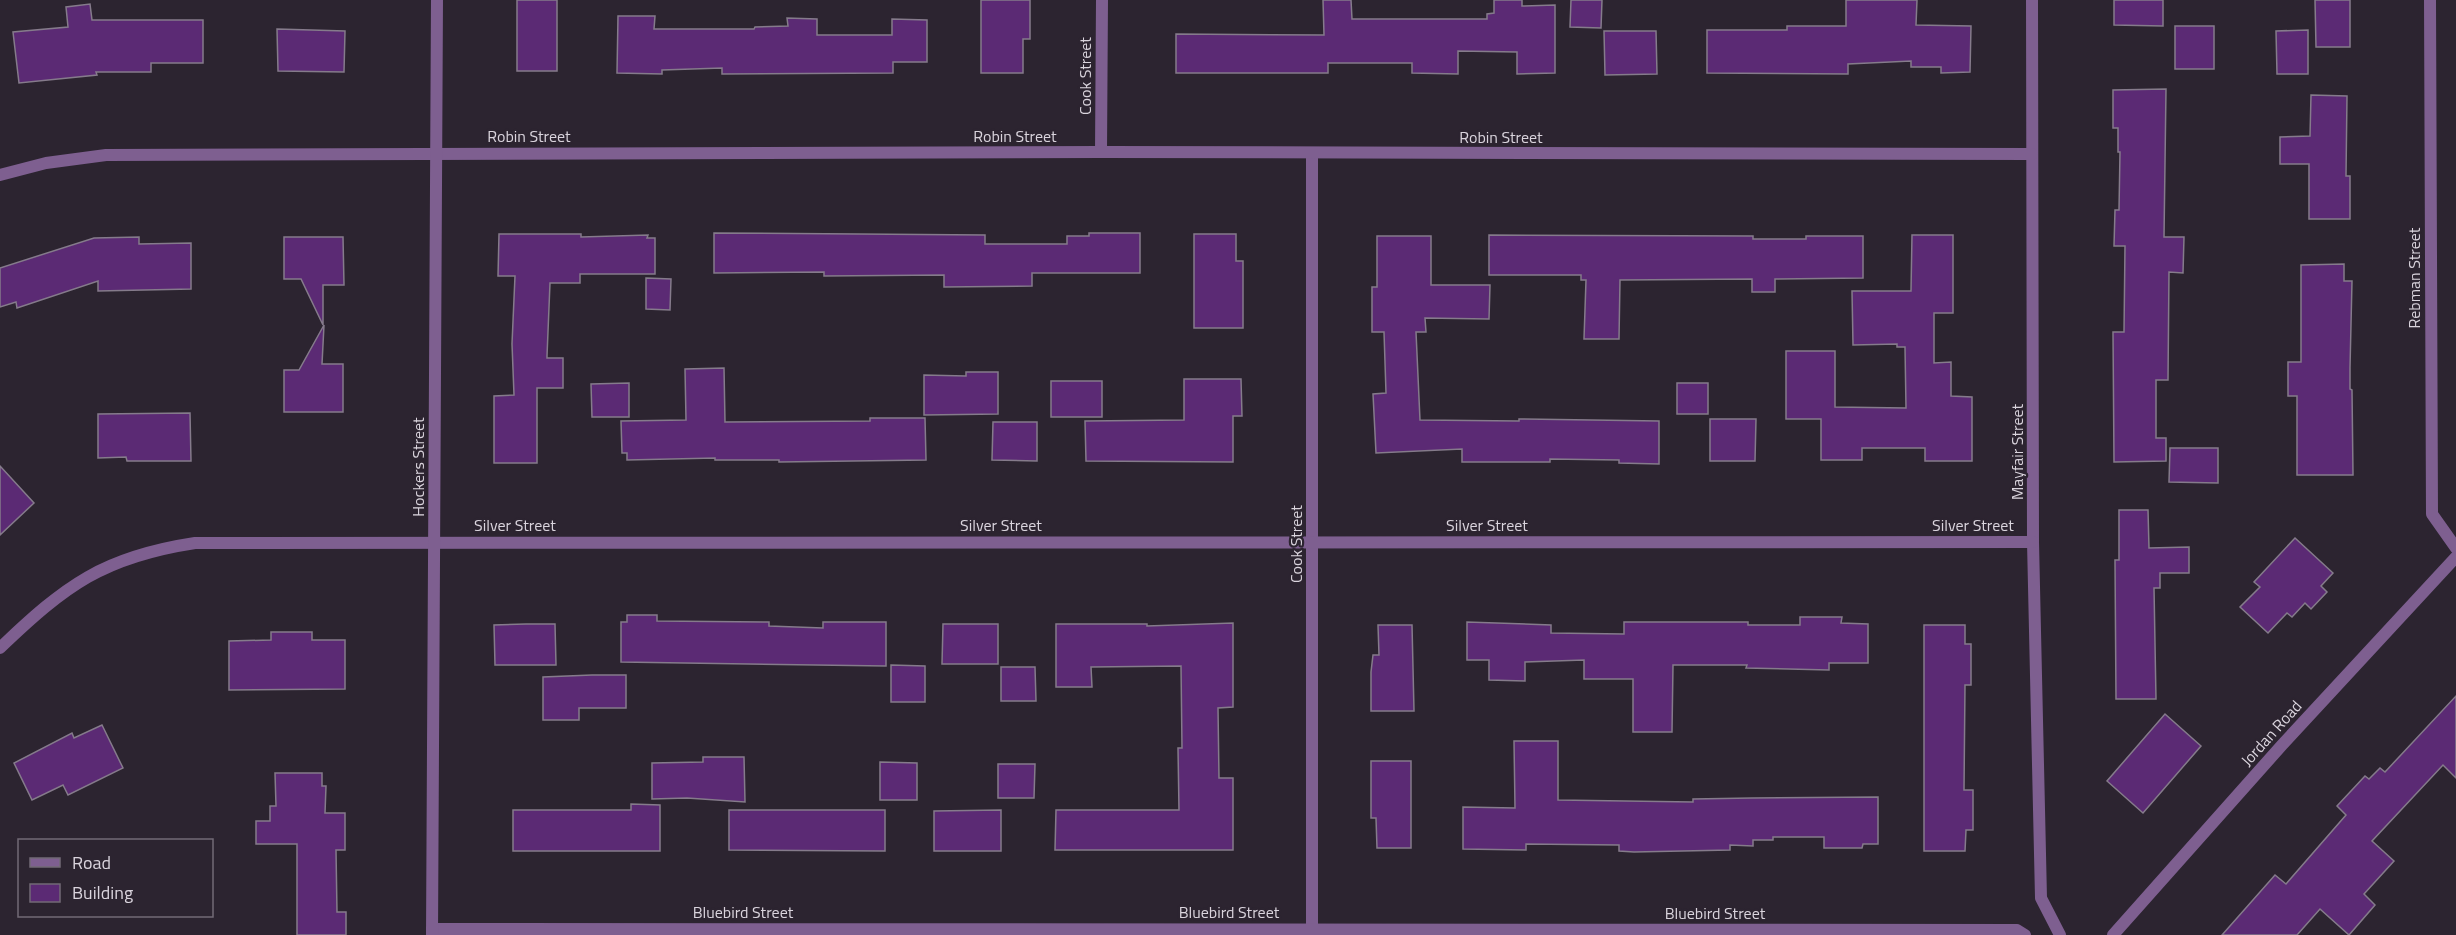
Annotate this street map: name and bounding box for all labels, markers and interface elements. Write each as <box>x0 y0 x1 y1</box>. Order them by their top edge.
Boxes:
street label: Cook Street <box>1073 37 1097 115</box>
street label: Robin Street <box>487 124 571 148</box>
street label: Robin Street <box>973 124 1057 148</box>
street label: Robin Street <box>1459 125 1543 149</box>
street label: Rebman Street <box>2402 227 2426 328</box>
street label: Mayfair Street <box>2005 404 2029 500</box>
street label: Hockers Street <box>406 417 430 517</box>
street label: Cook Street <box>1284 505 1308 583</box>
street label: Silver Street <box>474 513 556 537</box>
street label: Silver Street <box>960 513 1042 537</box>
street label: Silver Street <box>1446 513 1528 537</box>
street label: Silver Street <box>1932 513 2014 537</box>
street label: Jordan Road <box>2235 695 2307 771</box>
legend <box>18 839 213 917</box>
text: Road <box>72 849 111 876</box>
text: Building <box>72 879 133 906</box>
street label: Bluebird Street <box>693 900 794 924</box>
street label: Bluebird Street <box>1179 900 1280 924</box>
street label: Bluebird Street <box>1665 901 1766 925</box>

